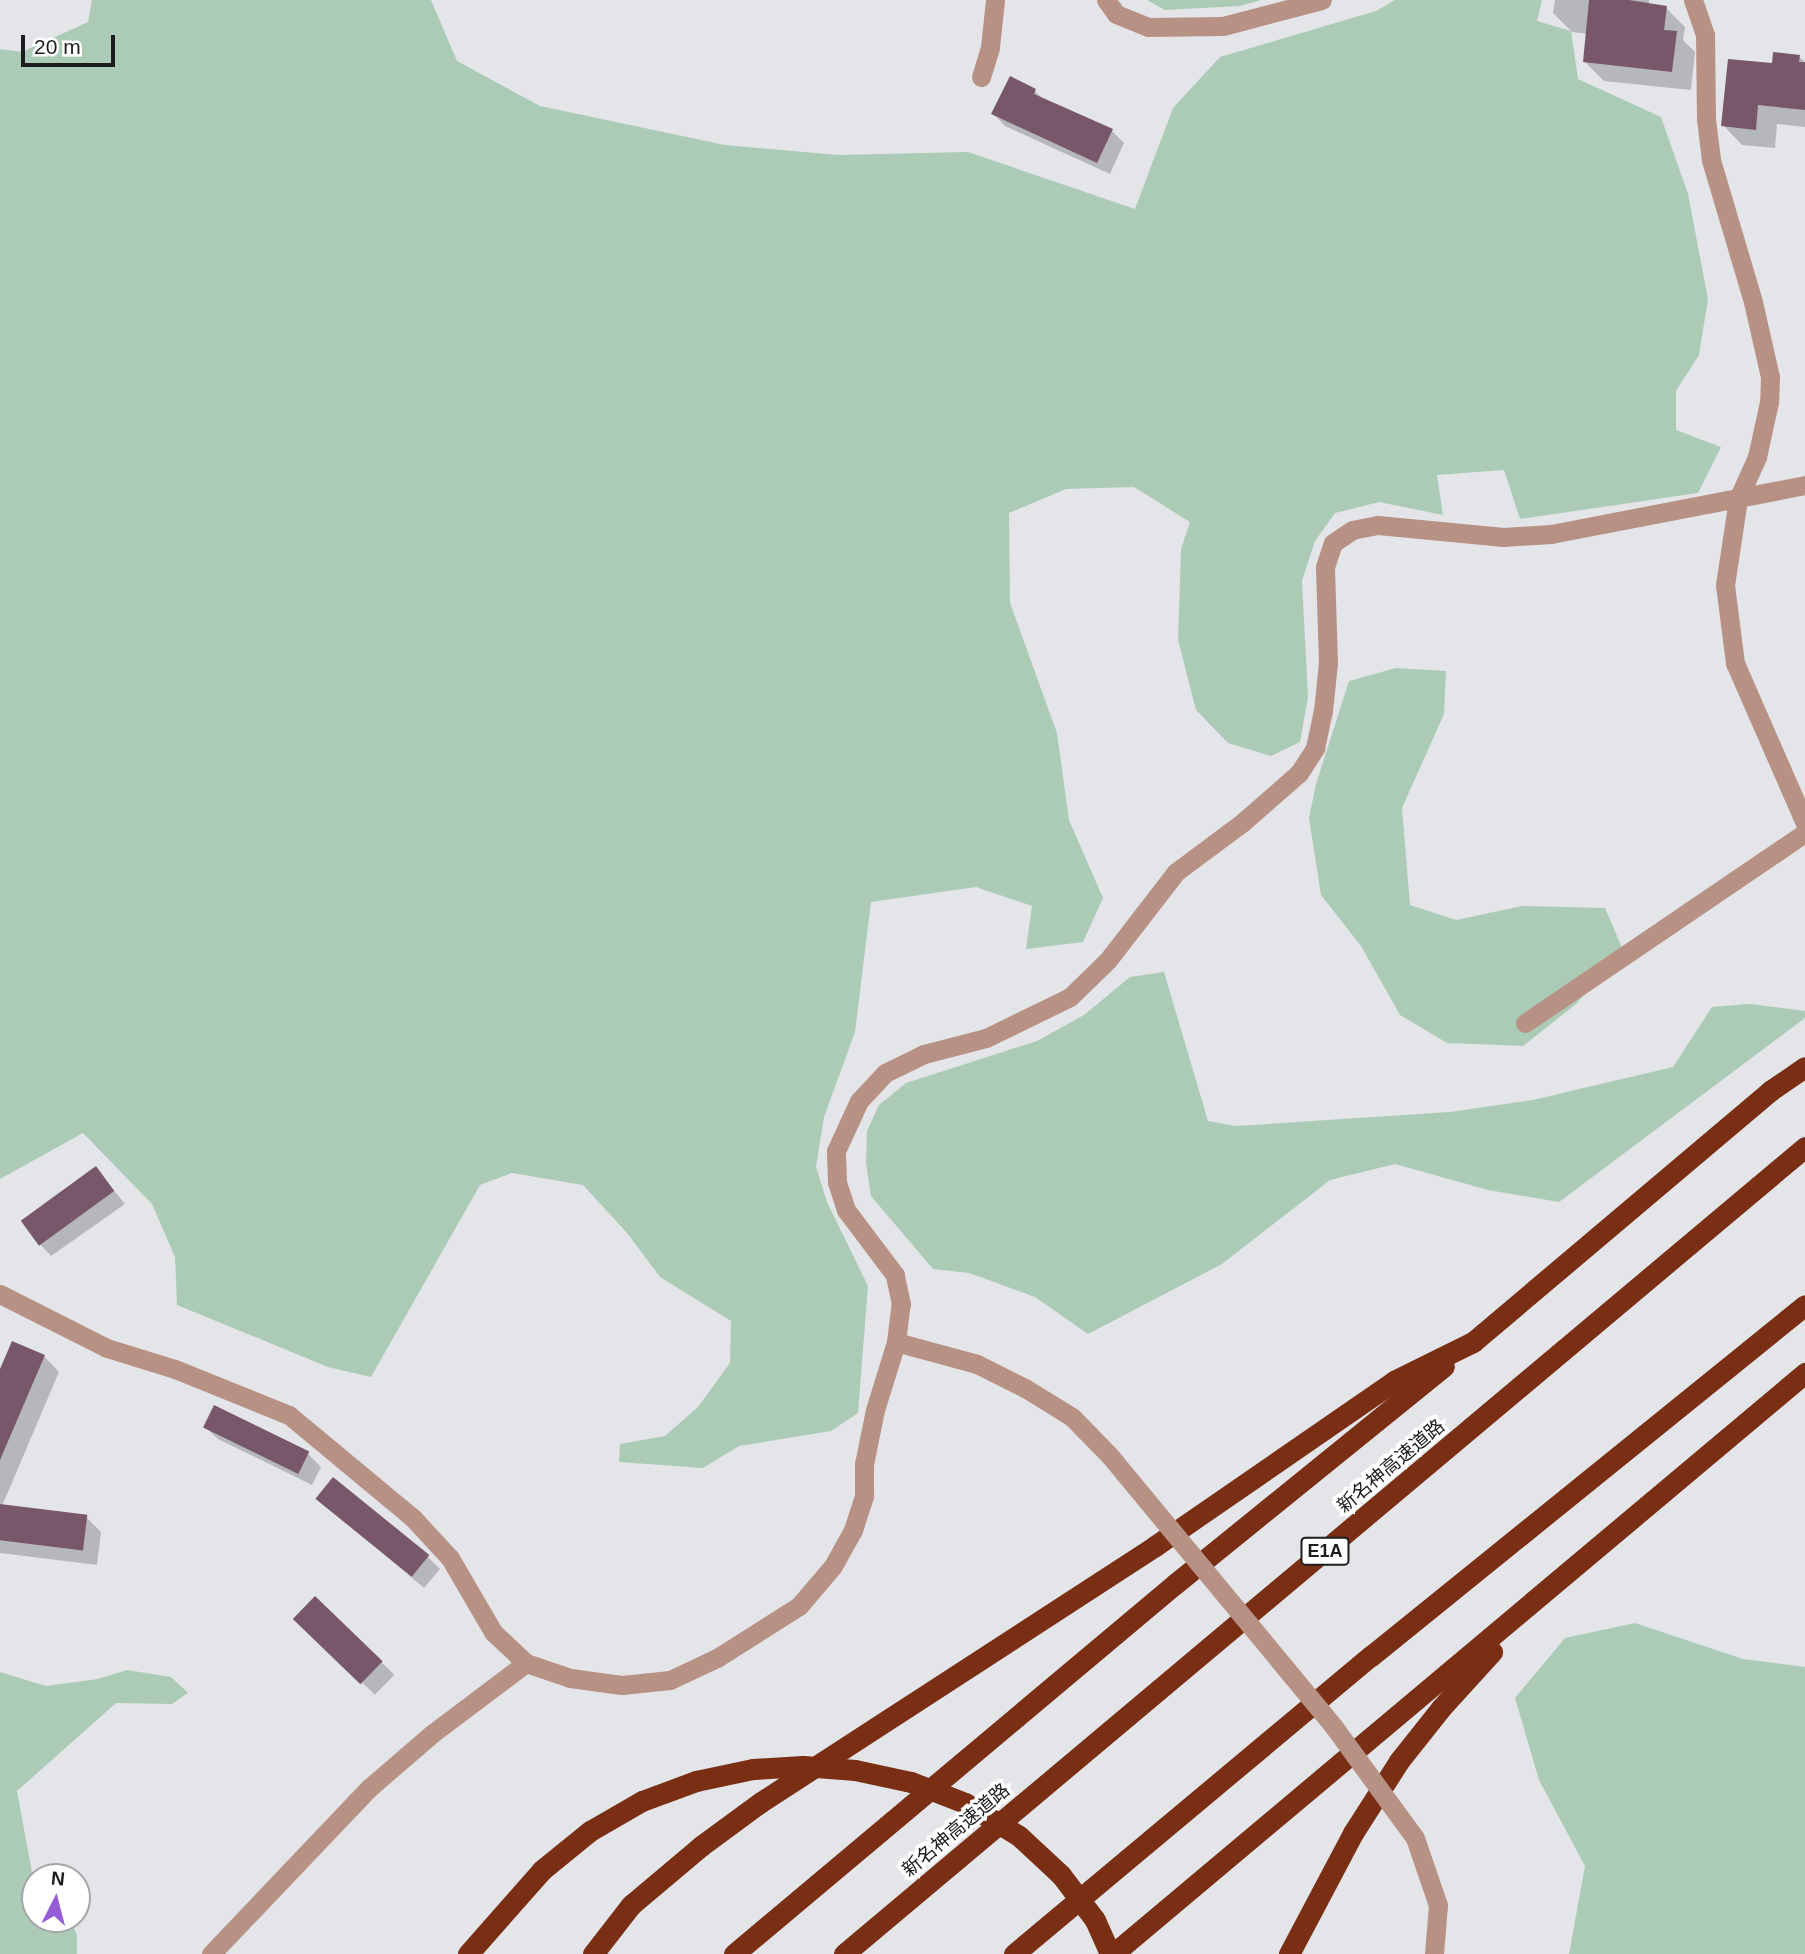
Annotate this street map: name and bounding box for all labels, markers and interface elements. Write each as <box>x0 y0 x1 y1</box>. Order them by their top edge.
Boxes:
scale bar <box>24 21 119 65</box>
text: 20 m <box>34 35 81 58</box>
street label: 新名神高速道路 <box>1333 1415 1449 1517</box>
road number: E1A <box>1299 1536 1351 1566</box>
street label: 新名神高速道路 <box>898 1779 1014 1881</box>
north arrow <box>21 1863 91 1933</box>
text: N <box>50 1867 66 1890</box>

